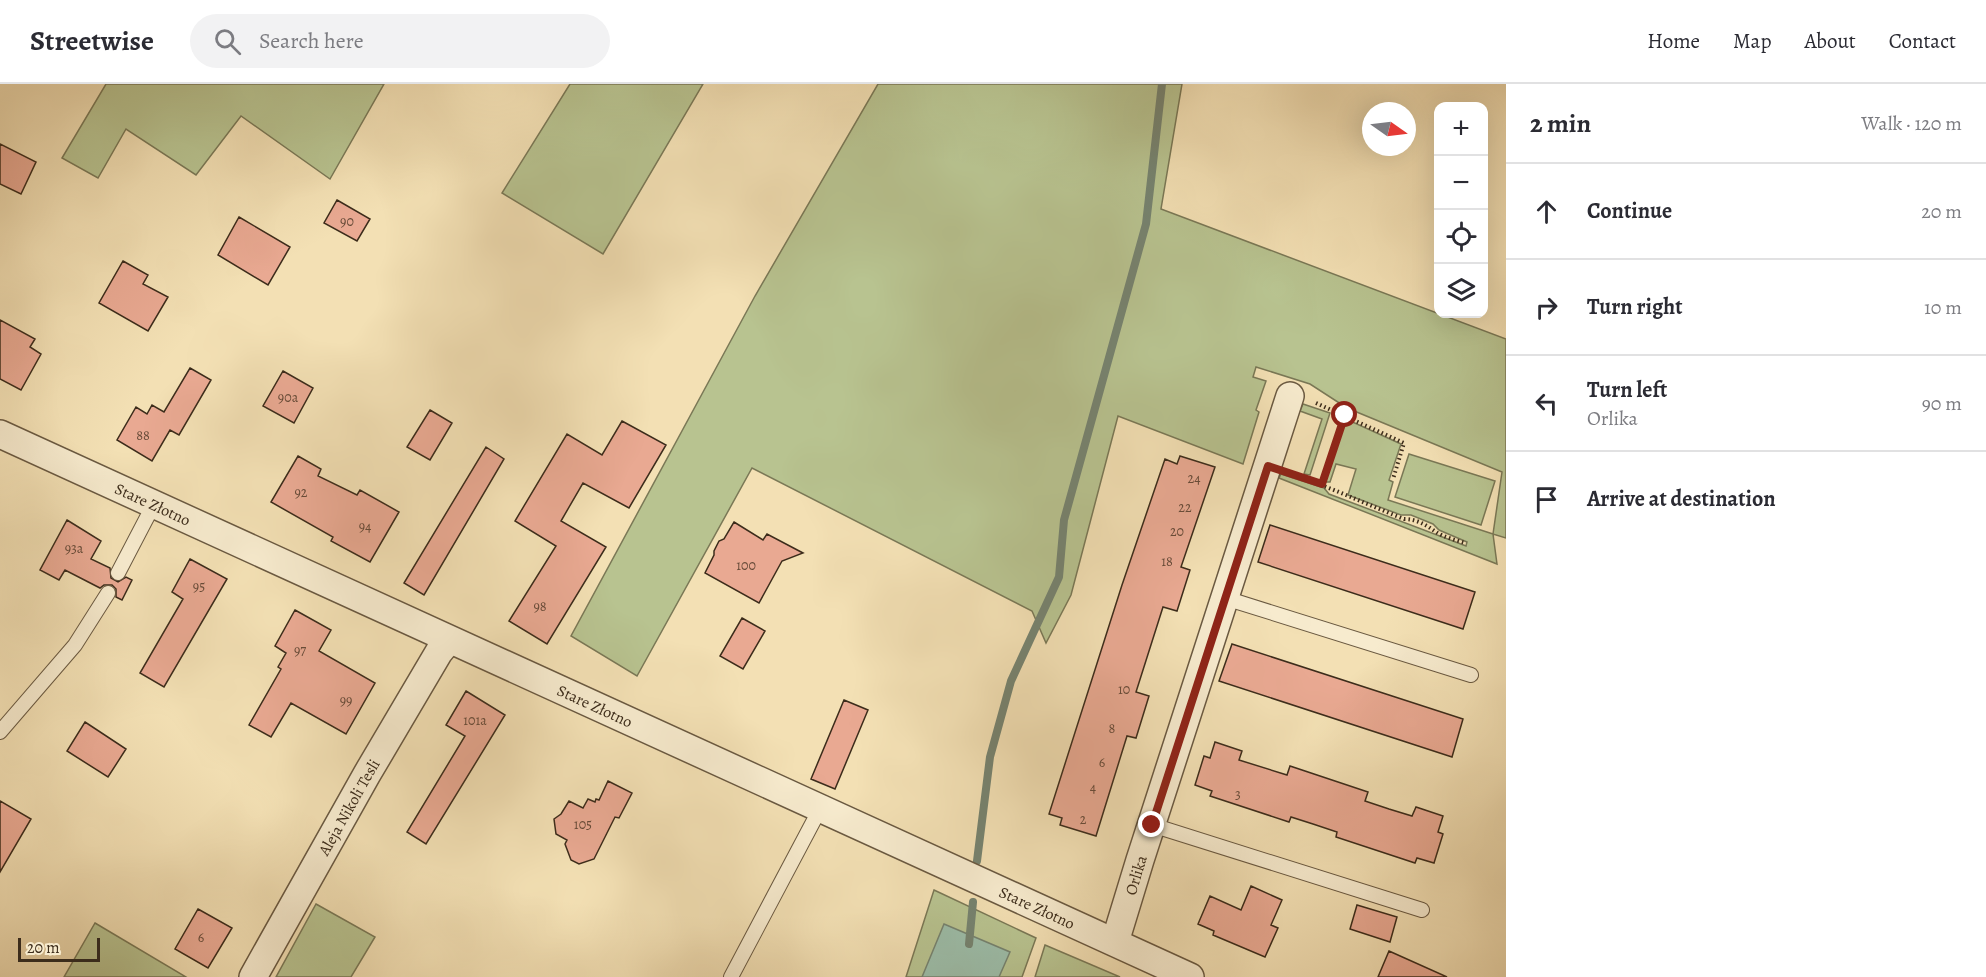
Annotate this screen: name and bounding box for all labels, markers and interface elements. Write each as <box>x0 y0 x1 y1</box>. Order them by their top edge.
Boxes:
search box <box>190 14 610 68</box>
text: Streetwise <box>30 22 154 60</box>
icon: search <box>211 25 244 58</box>
text: Search here <box>259 26 364 56</box>
text: Home <box>1647 27 1700 55</box>
text: Map <box>1733 27 1771 55</box>
text: About <box>1804 27 1856 55</box>
text: Contact <box>1889 27 1956 55</box>
north arrow <box>1362 102 1416 156</box>
map controls <box>1434 102 1488 318</box>
button: + <box>1434 102 1488 156</box>
text: 2 min <box>1530 106 1591 141</box>
text: Walk · 120 m <box>1861 110 1962 137</box>
button: − <box>1434 156 1488 210</box>
icon: ahead <box>1530 195 1563 228</box>
text: Continue <box>1587 196 1672 226</box>
text: 20 m <box>1921 198 1962 225</box>
button: locate <box>1434 210 1488 264</box>
house number: 90 <box>340 212 354 231</box>
button: layers <box>1434 264 1488 318</box>
icon: right <box>1530 291 1563 324</box>
text: Turn right <box>1587 292 1683 322</box>
text: 10 m <box>1924 294 1962 321</box>
text: Turn left <box>1587 375 1667 405</box>
icon: left <box>1530 387 1563 420</box>
house number: 90a <box>278 388 299 407</box>
text: 90 m <box>1922 390 1962 417</box>
route start <box>1331 401 1357 427</box>
text: Orlika <box>1587 405 1638 432</box>
house number: 88 <box>136 426 150 445</box>
house number: 24 <box>1188 469 1201 488</box>
street label: Stare Złotno <box>111 478 194 531</box>
house number: 92 <box>294 483 308 502</box>
icon: arrive <box>1530 483 1563 516</box>
text: Arrive at destination <box>1587 484 1776 514</box>
house number: 22 <box>1178 498 1192 517</box>
house number: 94 <box>359 517 371 536</box>
house number: 20 <box>1170 522 1184 541</box>
house number: 93a <box>65 539 84 558</box>
house number: 18 <box>1161 552 1173 571</box>
house number: 100 <box>736 556 756 575</box>
house number: 95 <box>193 577 205 596</box>
house number: 98 <box>533 597 547 616</box>
house number: 97 <box>294 641 306 660</box>
street label: Stare Złotno <box>553 680 636 733</box>
house number: 10 <box>1118 680 1130 699</box>
house number: 99 <box>340 691 352 710</box>
house number: 101a <box>463 711 487 730</box>
house number: 8 <box>1109 719 1116 738</box>
house number: 6 <box>1099 753 1105 772</box>
street label: Aleja Nikoli Tesli <box>313 755 385 861</box>
house number: 4 <box>1090 778 1096 797</box>
house number: 3 <box>1235 785 1241 804</box>
house number: 2 <box>1080 810 1087 829</box>
route end <box>1138 811 1164 837</box>
house number: 105 <box>574 815 592 834</box>
street label: Orlika <box>1120 852 1153 898</box>
street label: Stare Złotno <box>995 881 1078 935</box>
house number: 6 <box>198 928 204 947</box>
scale bar <box>18 935 100 962</box>
text: 20 m <box>27 937 60 959</box>

